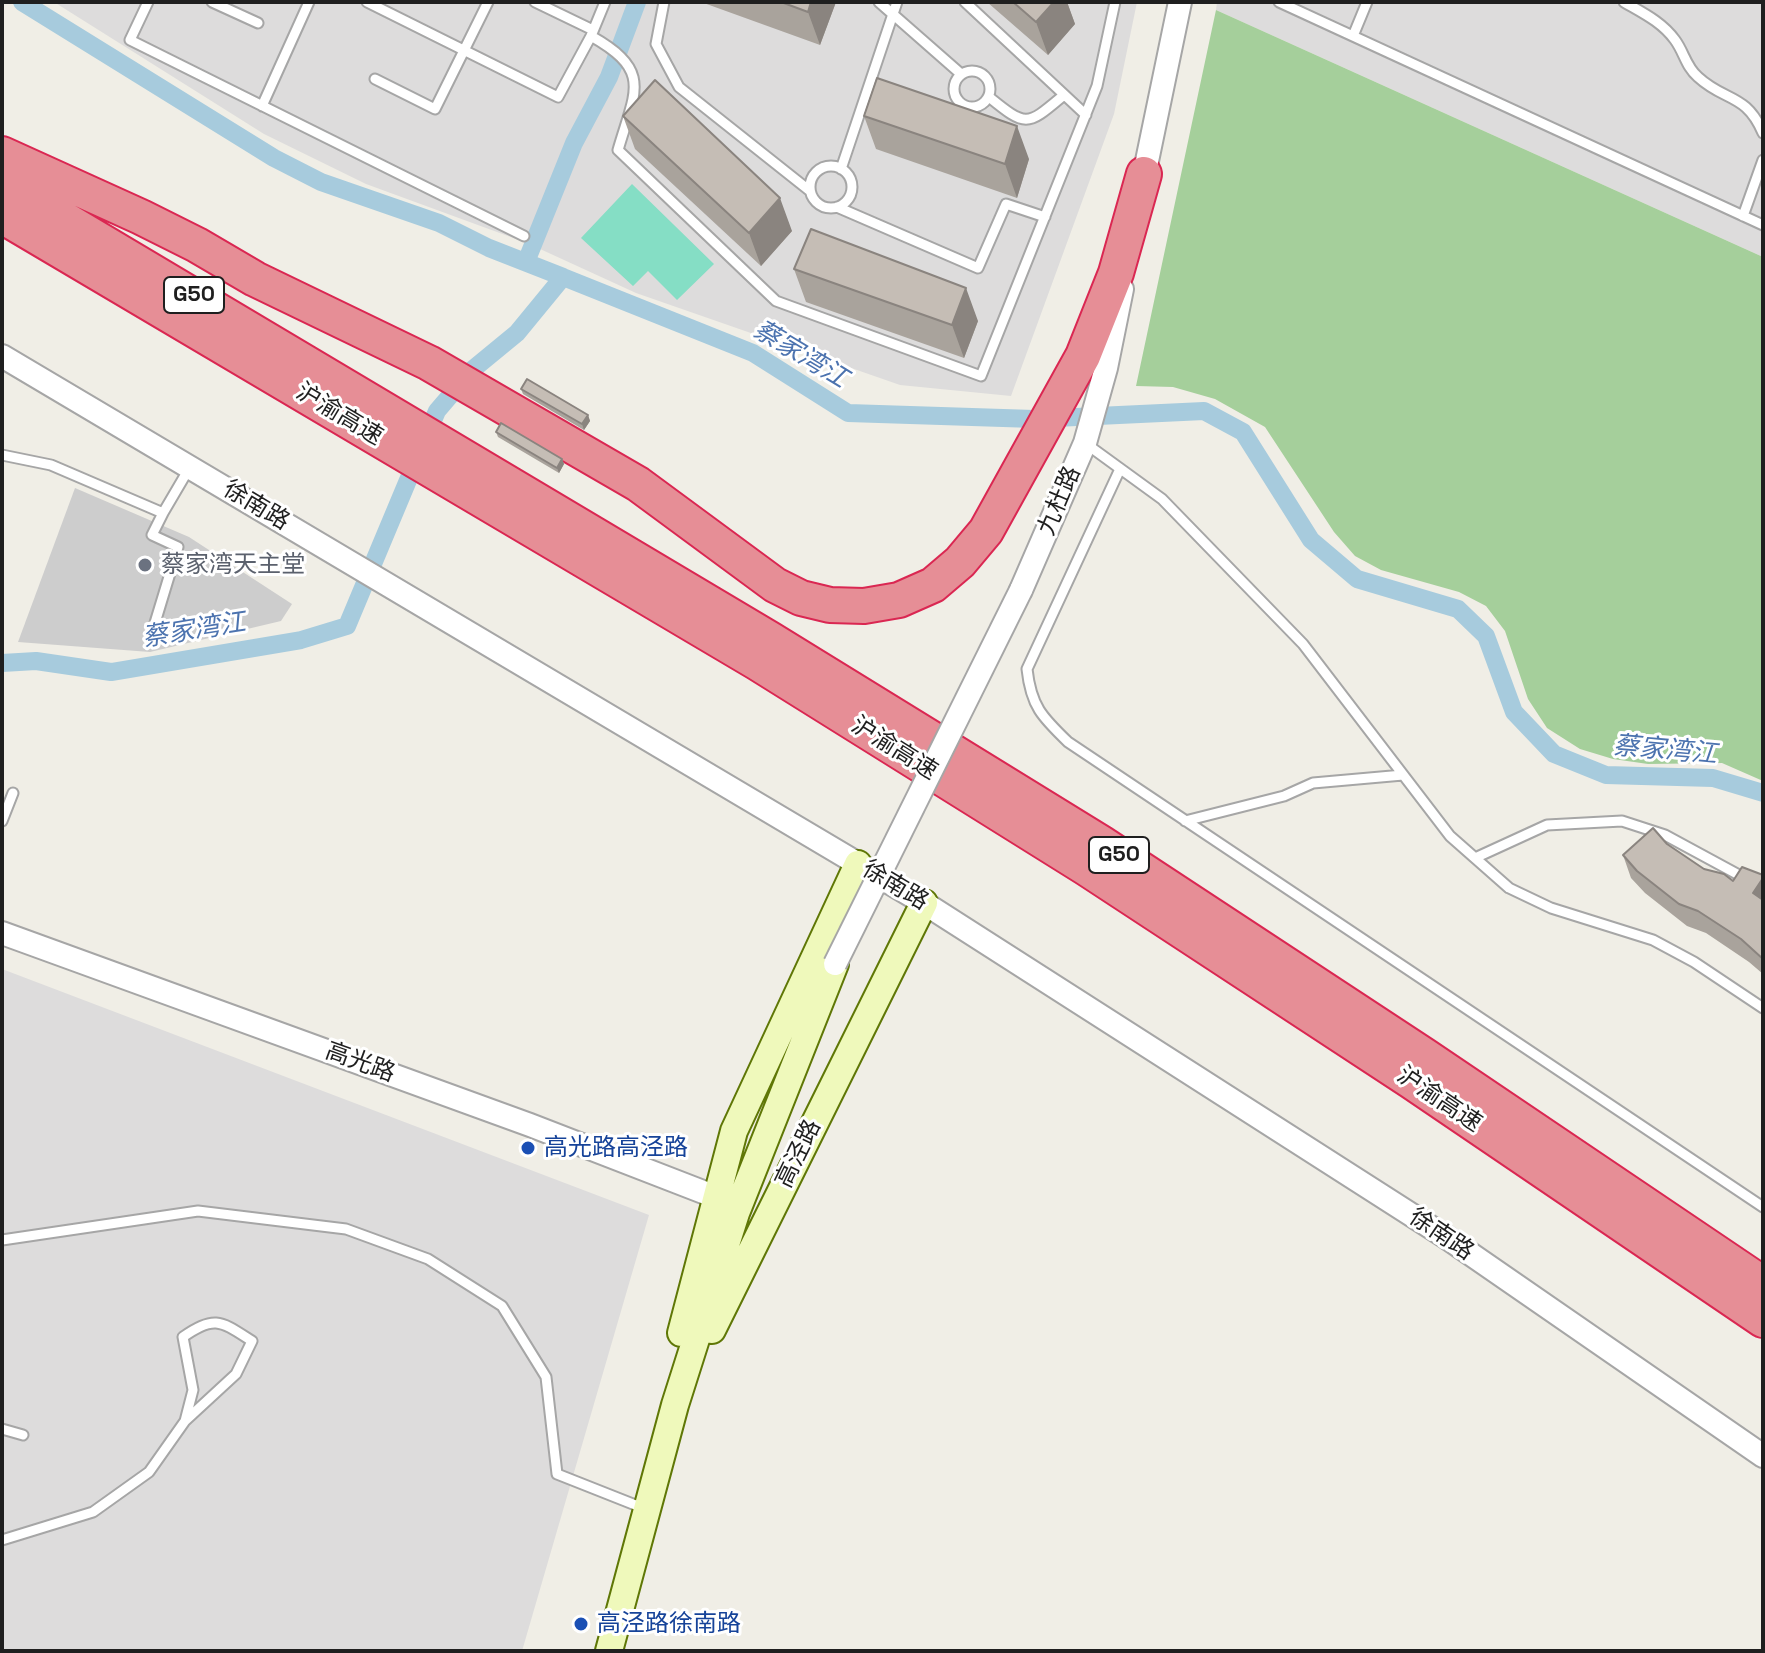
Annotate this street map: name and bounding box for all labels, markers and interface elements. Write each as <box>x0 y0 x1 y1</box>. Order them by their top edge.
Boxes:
road number: G50 <box>164 277 224 313</box>
water label: 蔡家湾江 <box>747 315 853 395</box>
street label: 沪渝高速 <box>290 378 388 452</box>
street label: 九杜路 <box>1033 462 1087 540</box>
street label: 徐南路 <box>218 475 294 537</box>
place label: 蔡家湾天主堂 <box>161 551 305 579</box>
marker: 蔡家湾天主堂 <box>136 556 154 574</box>
water label: 蔡家湾江 <box>140 607 248 655</box>
street label: 沪渝高速 <box>846 711 942 787</box>
water label: 蔡家湾江 <box>1612 731 1718 771</box>
road number: G50 <box>1089 837 1149 873</box>
street label: 徐南路 <box>857 855 933 917</box>
street label: 高光路 <box>321 1037 399 1089</box>
street label: 沪渝高速 <box>1391 1061 1487 1139</box>
street label: 高泾路 <box>770 1115 828 1193</box>
place label: 高光路高泾路 <box>544 1134 688 1162</box>
marker: 高光路高泾路 <box>519 1139 537 1157</box>
street label: 徐南路 <box>1403 1203 1479 1267</box>
place label: 高泾路徐南路 <box>597 1610 741 1638</box>
marker: 高泾路徐南路 <box>572 1615 590 1633</box>

